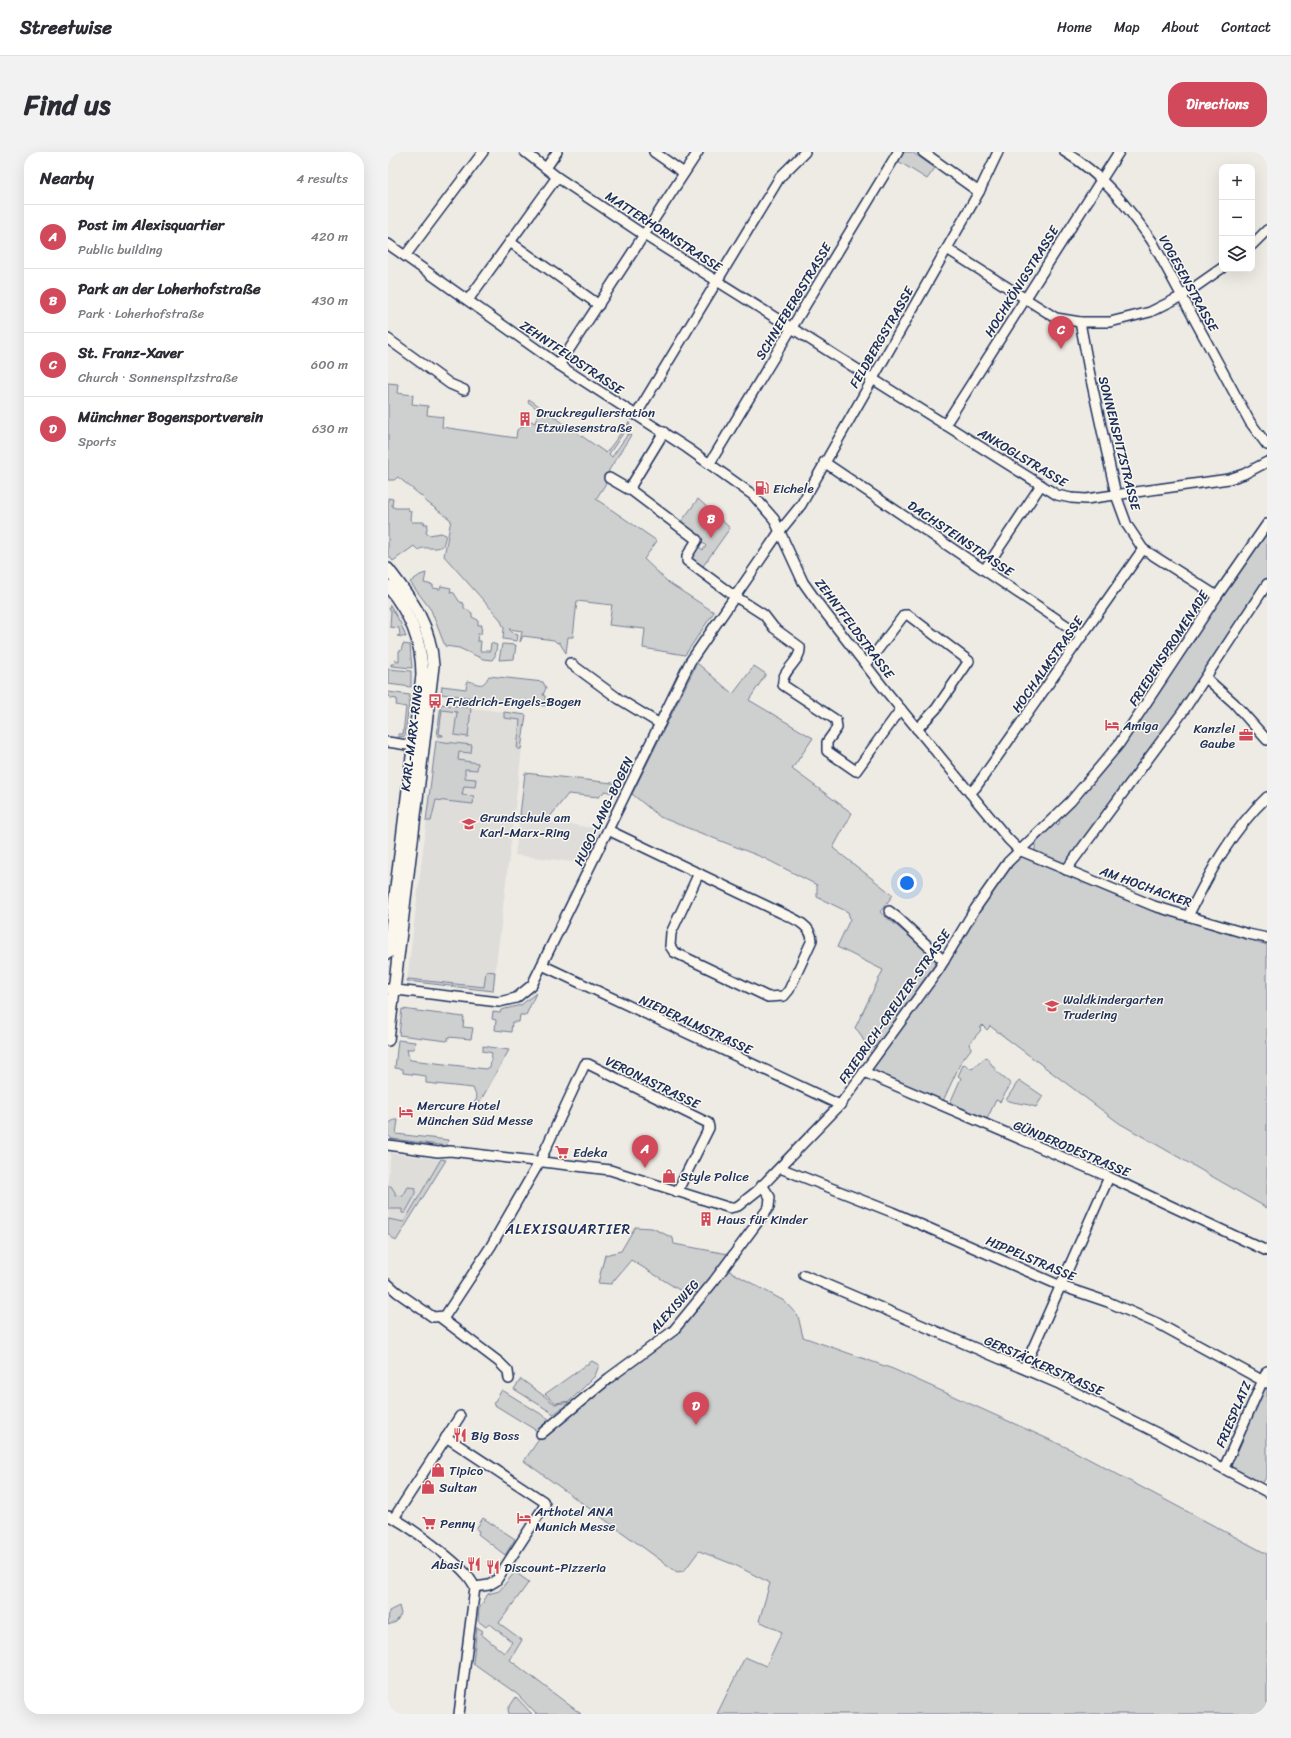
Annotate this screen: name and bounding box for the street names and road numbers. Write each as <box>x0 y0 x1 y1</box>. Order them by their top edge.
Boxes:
street label: MATTERHORNSTRASSE <box>601 185 727 278</box>
street label: HOCHKÖNIGSTRASSE <box>981 223 1061 339</box>
street label: VOGESENSTRASSE <box>1152 230 1225 337</box>
street label: SCHNEEBERGSTRASSE <box>749 237 838 364</box>
street label: FELDBERGSTRASSE <box>843 281 920 392</box>
street label: ZEHNTFELDSTRASSE <box>515 314 629 401</box>
street label: SONNENSPITZSTRASSE <box>1092 374 1148 513</box>
street label: ANKOGLSTRASSE <box>973 421 1073 494</box>
street label: DACHSTEINSTRASSE <box>903 494 1019 583</box>
street label: ZEHNTFELDSTRASSE <box>809 573 901 684</box>
street label: FRIEDENSPROMENADE <box>1122 585 1215 711</box>
street label: HOCHALMSTRASSE <box>1005 611 1090 717</box>
street label: KARL-MARX-RING <box>394 684 429 793</box>
street label: HUGO-LANG-BOGEN <box>567 753 640 870</box>
street label: AM HOCHACKER <box>1096 859 1195 914</box>
street label: FRIEDRICH-CREUZER-STRASSE <box>832 924 957 1088</box>
street label: NIEDERALMSTRASSE <box>635 988 757 1061</box>
street label: VERONASTRASSE <box>602 1050 705 1116</box>
street label: GÜNDERODESTRASSE <box>1010 1113 1135 1184</box>
street label: HIPPELSTRASSE <box>982 1229 1080 1288</box>
street label: ALEXISWEG <box>643 1274 705 1340</box>
street label: GERSTÄCKERSTRASSE <box>980 1329 1108 1402</box>
street label: FRIESPLATZ <box>1209 1377 1258 1451</box>

